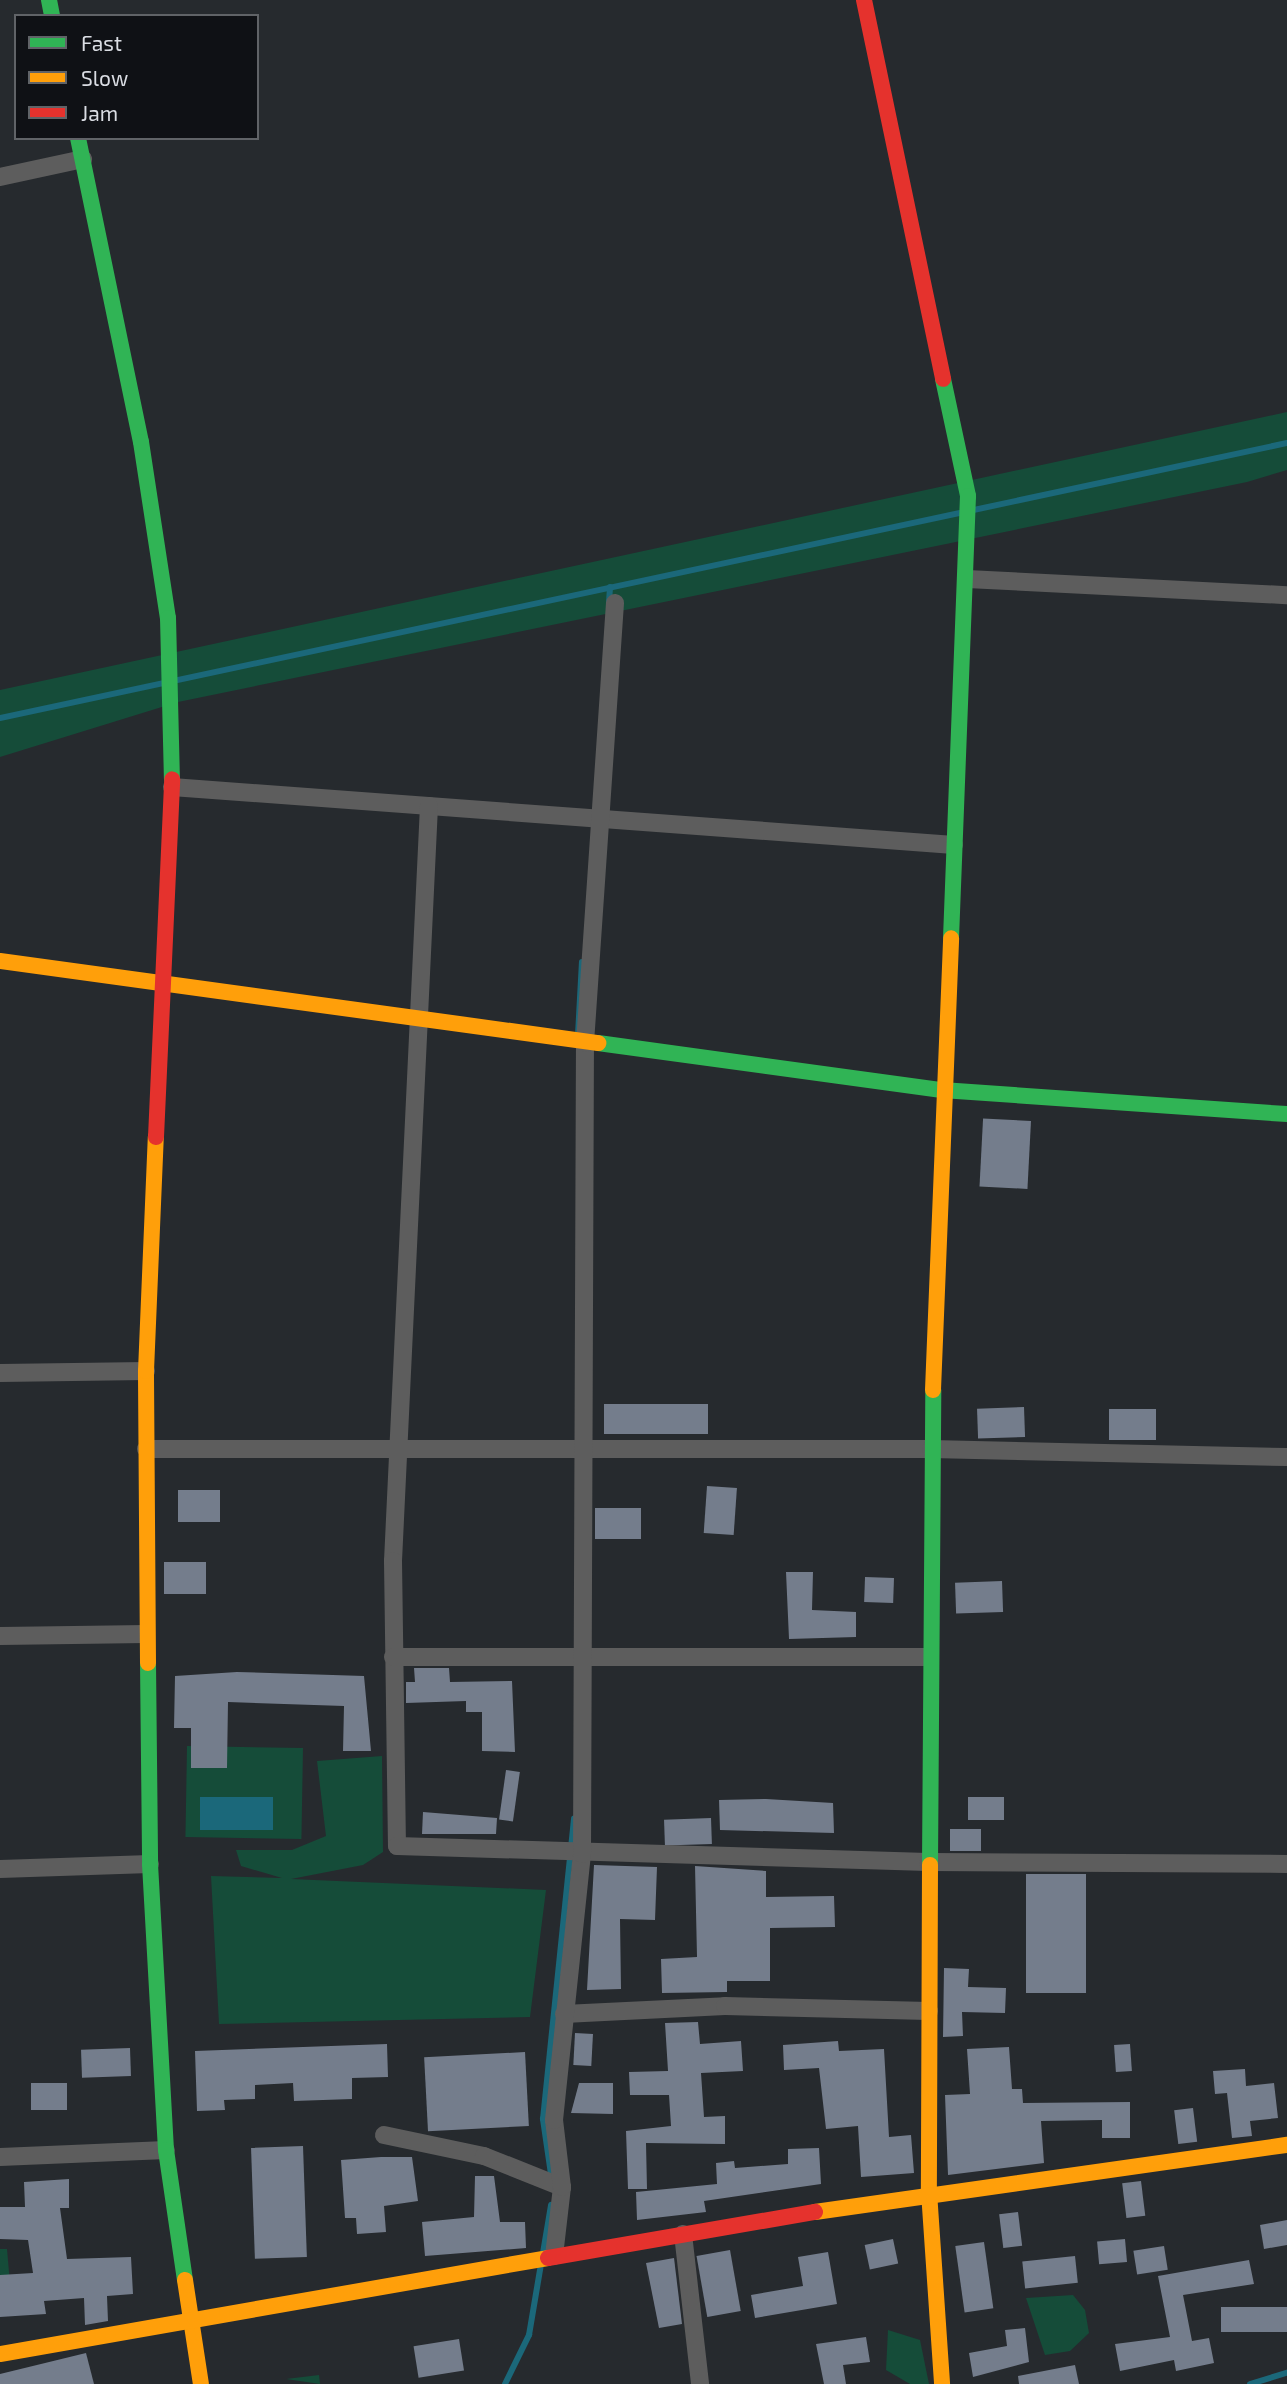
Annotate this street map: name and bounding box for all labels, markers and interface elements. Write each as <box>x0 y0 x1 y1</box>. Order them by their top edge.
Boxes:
legend <box>14 14 259 140</box>
text: Fast <box>81 30 122 55</box>
text: Slow <box>81 65 128 90</box>
text: Jam <box>81 100 118 125</box>

